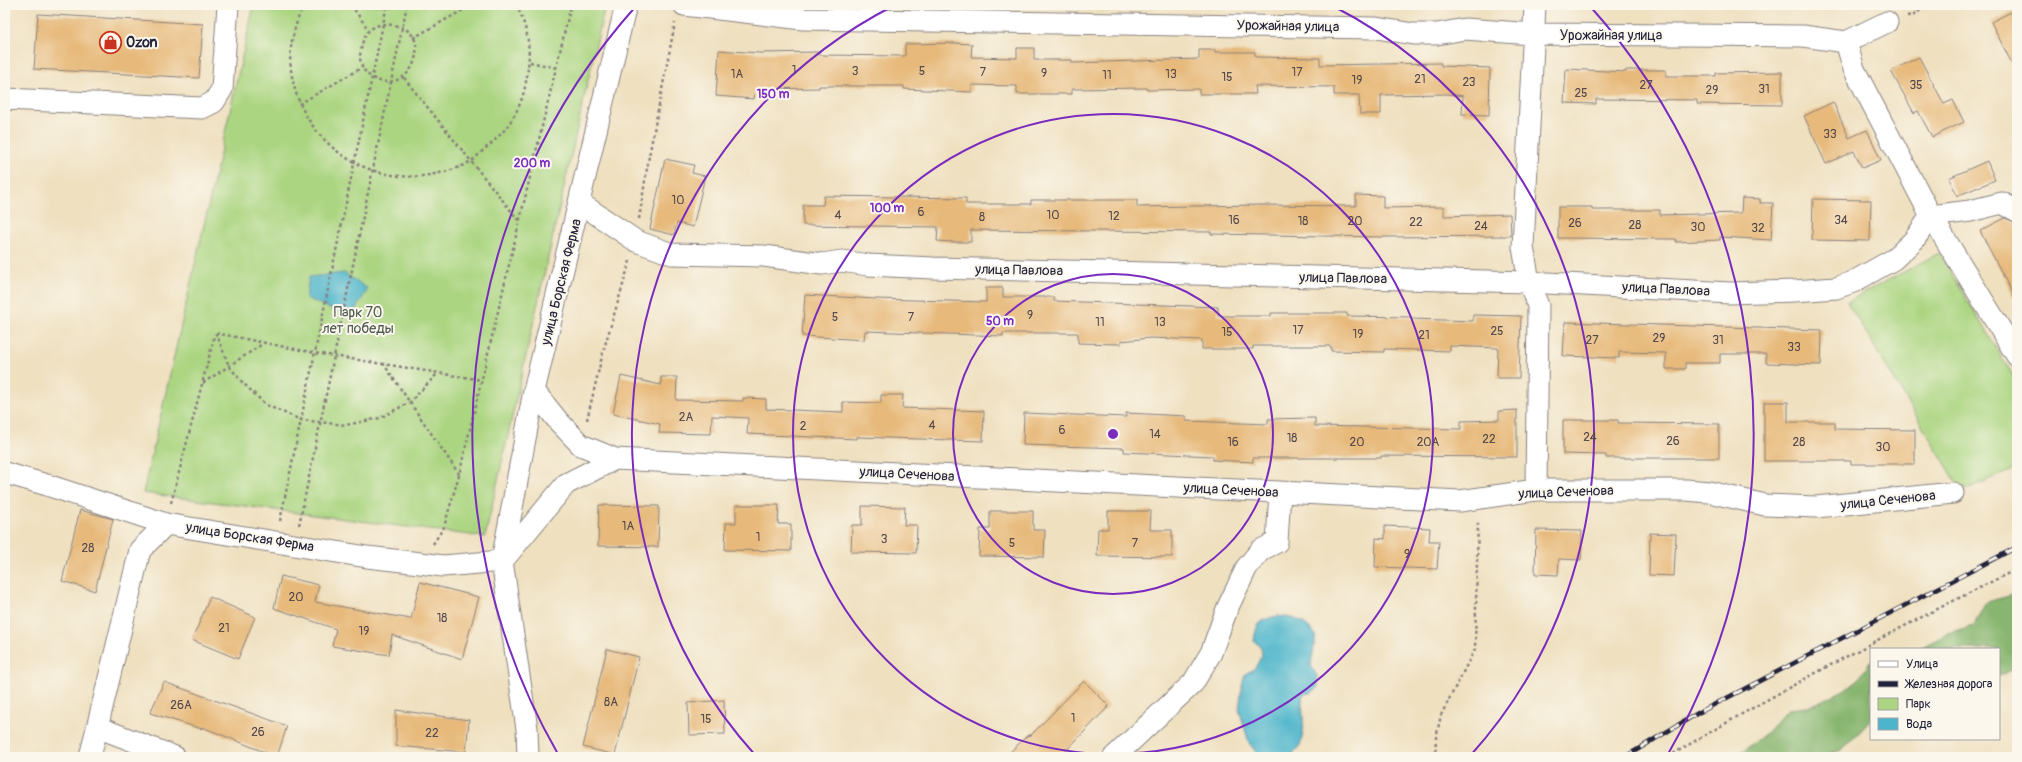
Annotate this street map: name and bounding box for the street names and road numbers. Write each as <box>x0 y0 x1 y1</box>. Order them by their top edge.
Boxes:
street label: Урожайная улица <box>1237 17 1339 35</box>
street label: Урожайная улица <box>1560 27 1662 44</box>
street label: улица Борская Ферма <box>537 217 585 348</box>
street label: улица Павлова <box>974 261 1063 279</box>
street label: улица Павлова <box>1298 269 1387 287</box>
street label: улица Павлова <box>1621 278 1710 300</box>
street label: улица Сеченова <box>858 463 955 485</box>
street label: улица Сеченова <box>1182 479 1279 501</box>
street label: улица Сеченова <box>1517 482 1614 502</box>
street label: улица Сеченова <box>1839 487 1936 514</box>
street label: улица Борская Ферма <box>184 518 315 556</box>

